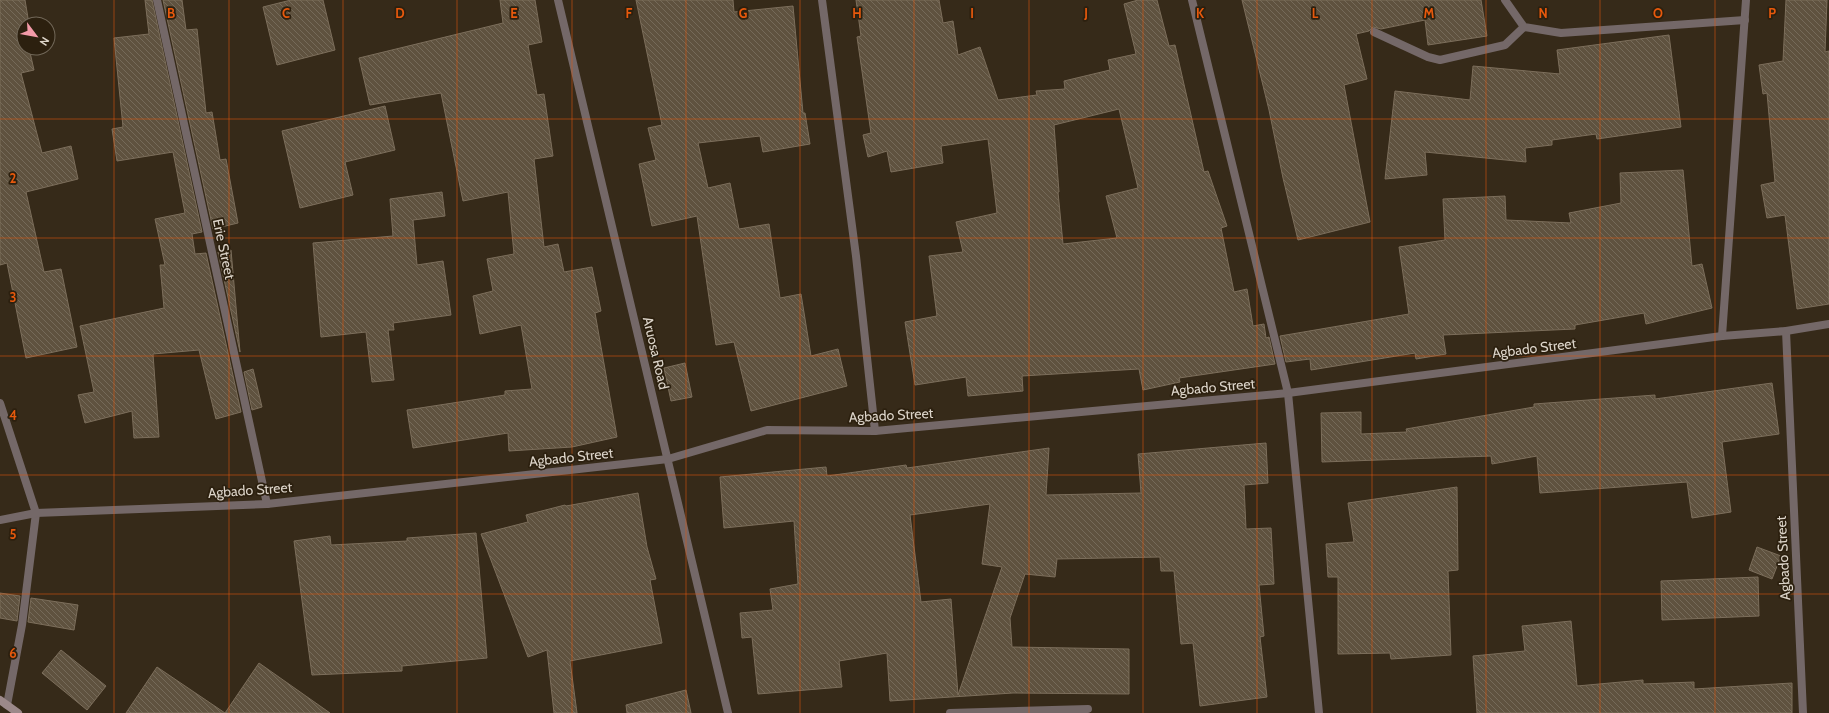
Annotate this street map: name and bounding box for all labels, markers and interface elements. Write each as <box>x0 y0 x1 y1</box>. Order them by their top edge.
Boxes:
text: B <box>167 5 175 21</box>
text: C <box>282 5 290 21</box>
text: D <box>395 5 405 21</box>
text: E <box>510 5 518 21</box>
text: F <box>626 5 633 21</box>
text: G <box>739 5 748 21</box>
text: H <box>852 5 862 21</box>
text: I <box>970 5 974 21</box>
text: J <box>1083 5 1088 21</box>
text: K <box>1196 5 1205 21</box>
text: L <box>1312 5 1319 21</box>
text: M <box>1424 5 1435 21</box>
text: N <box>1538 5 1548 21</box>
text: O <box>1653 5 1663 21</box>
text: P <box>1768 5 1776 21</box>
north arrow <box>16 16 56 56</box>
text: N <box>36 34 52 48</box>
text: 2 <box>10 170 17 186</box>
street label: Erie Street <box>209 217 239 281</box>
text: 3 <box>9 289 17 305</box>
street label: Aruosa Road <box>639 315 673 391</box>
street label: Agbado Street <box>1491 334 1577 362</box>
street label: Agbado Street <box>1170 374 1256 400</box>
street label: Agbado Street <box>848 404 934 426</box>
text: 4 <box>9 407 17 423</box>
street label: Agbado Street <box>528 444 614 470</box>
street label: Agbado Street <box>207 478 293 502</box>
street label: Agbado Street <box>1772 515 1794 601</box>
text: 5 <box>10 526 17 542</box>
text: 6 <box>9 645 17 661</box>

